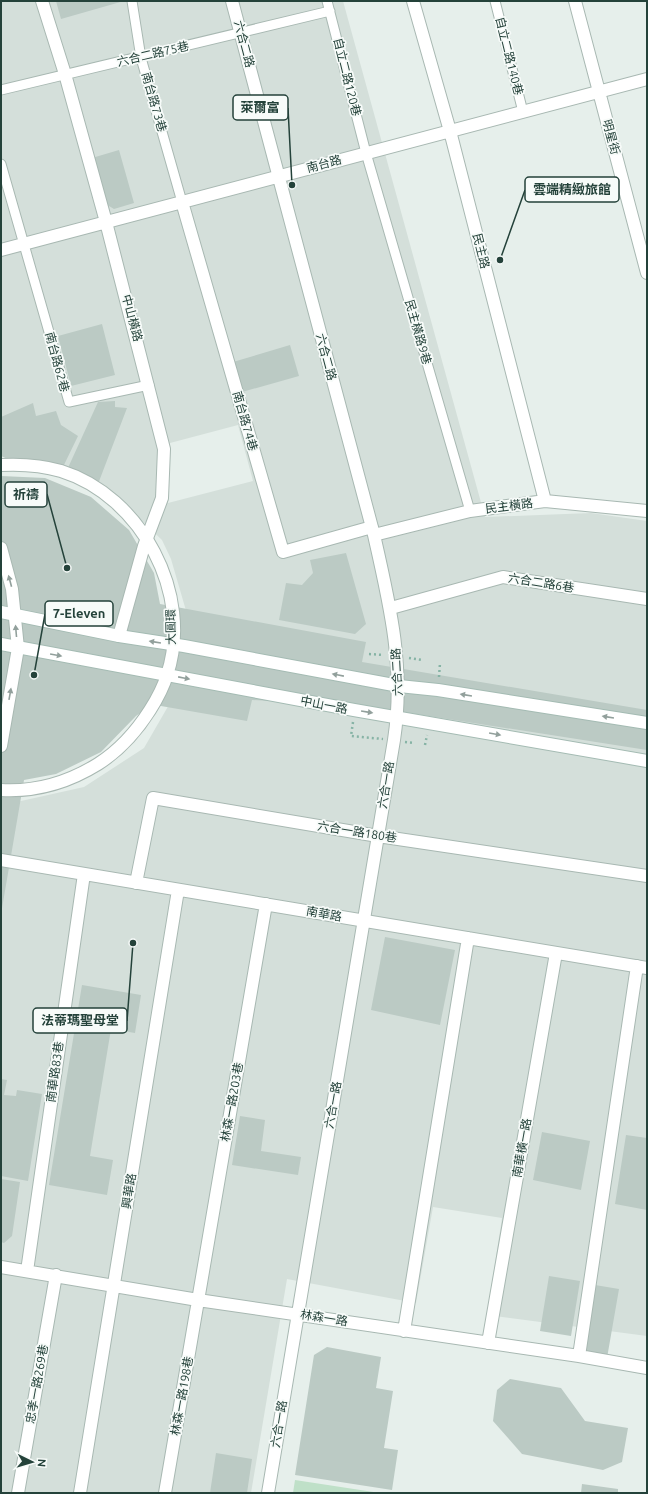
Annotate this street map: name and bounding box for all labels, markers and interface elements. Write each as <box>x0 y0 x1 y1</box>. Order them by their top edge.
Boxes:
street label: 自立二路140巷 <box>493 15 526 96</box>
street label: 六合二路 <box>232 19 257 69</box>
street label: 自立二路120巷 <box>331 36 364 117</box>
street label: 六合二路75巷 <box>116 39 190 68</box>
street label: 南台路73巷 <box>140 70 169 133</box>
callout: 萊爾富 <box>233 95 288 120</box>
text: 萊爾富 <box>240 100 280 114</box>
street label: 明星街 <box>601 118 622 156</box>
street label: 南台路 <box>305 153 343 174</box>
callout: 雲端精緻旅館 <box>525 177 619 202</box>
text: 雲端精緻旅館 <box>533 182 611 196</box>
street label: 民主路 <box>471 232 492 270</box>
street label: 中山橫路 <box>120 293 145 343</box>
street label: 民主橫路9巷 <box>403 298 434 366</box>
street label: 南台路62巷 <box>43 330 72 393</box>
street label: 六合二路 <box>314 332 339 382</box>
street label: 南台路74巷 <box>231 389 260 452</box>
callout: 祈禱 <box>5 482 47 507</box>
text: 祈禱 <box>13 487 39 501</box>
street label: 民主橫路 <box>484 496 534 515</box>
street label: 六合二路6巷 <box>507 571 575 594</box>
one-way arrow <box>7 575 13 587</box>
callout: 7-Eleven <box>45 601 113 626</box>
text: 7-Eleven <box>53 606 105 620</box>
street label: 大圓環 <box>164 609 177 645</box>
one-way arrow <box>13 625 20 637</box>
one-way arrow <box>149 639 161 645</box>
street label: 六合二路 <box>389 648 404 696</box>
one-way arrow <box>50 652 63 658</box>
one-way arrow <box>332 672 344 678</box>
one-way arrow <box>178 675 190 681</box>
one-way arrow <box>7 688 13 700</box>
one-way arrow <box>460 692 472 698</box>
street label: 中山一路 <box>299 694 349 715</box>
one-way arrow <box>361 709 373 715</box>
one-way arrow <box>602 714 615 720</box>
one-way arrow <box>489 731 501 737</box>
street label: 六合一路 <box>375 760 396 810</box>
street label: 六合一路180巷 <box>316 819 398 844</box>
street label: 南華路 <box>305 904 343 923</box>
callout: 法蒂瑪聖母堂 <box>33 1008 127 1033</box>
text: 法蒂瑪聖母堂 <box>41 1013 119 1027</box>
street label: 南華路83巷 <box>44 1041 65 1103</box>
street label: 林森一路203巷 <box>218 1061 245 1143</box>
street label: 六合一路 <box>322 1080 343 1130</box>
street label: 南華橫一路 <box>510 1117 533 1179</box>
street label: 興華路 <box>119 1172 138 1210</box>
street label: 林森一路 <box>299 1307 349 1328</box>
street label: 忠孝一路269巷 <box>23 1343 50 1425</box>
street label: 林森一路198巷 <box>168 1355 195 1437</box>
street label: 六合一路 <box>268 1399 289 1449</box>
north arrow <box>12 1442 52 1482</box>
text: N <box>36 1458 48 1467</box>

